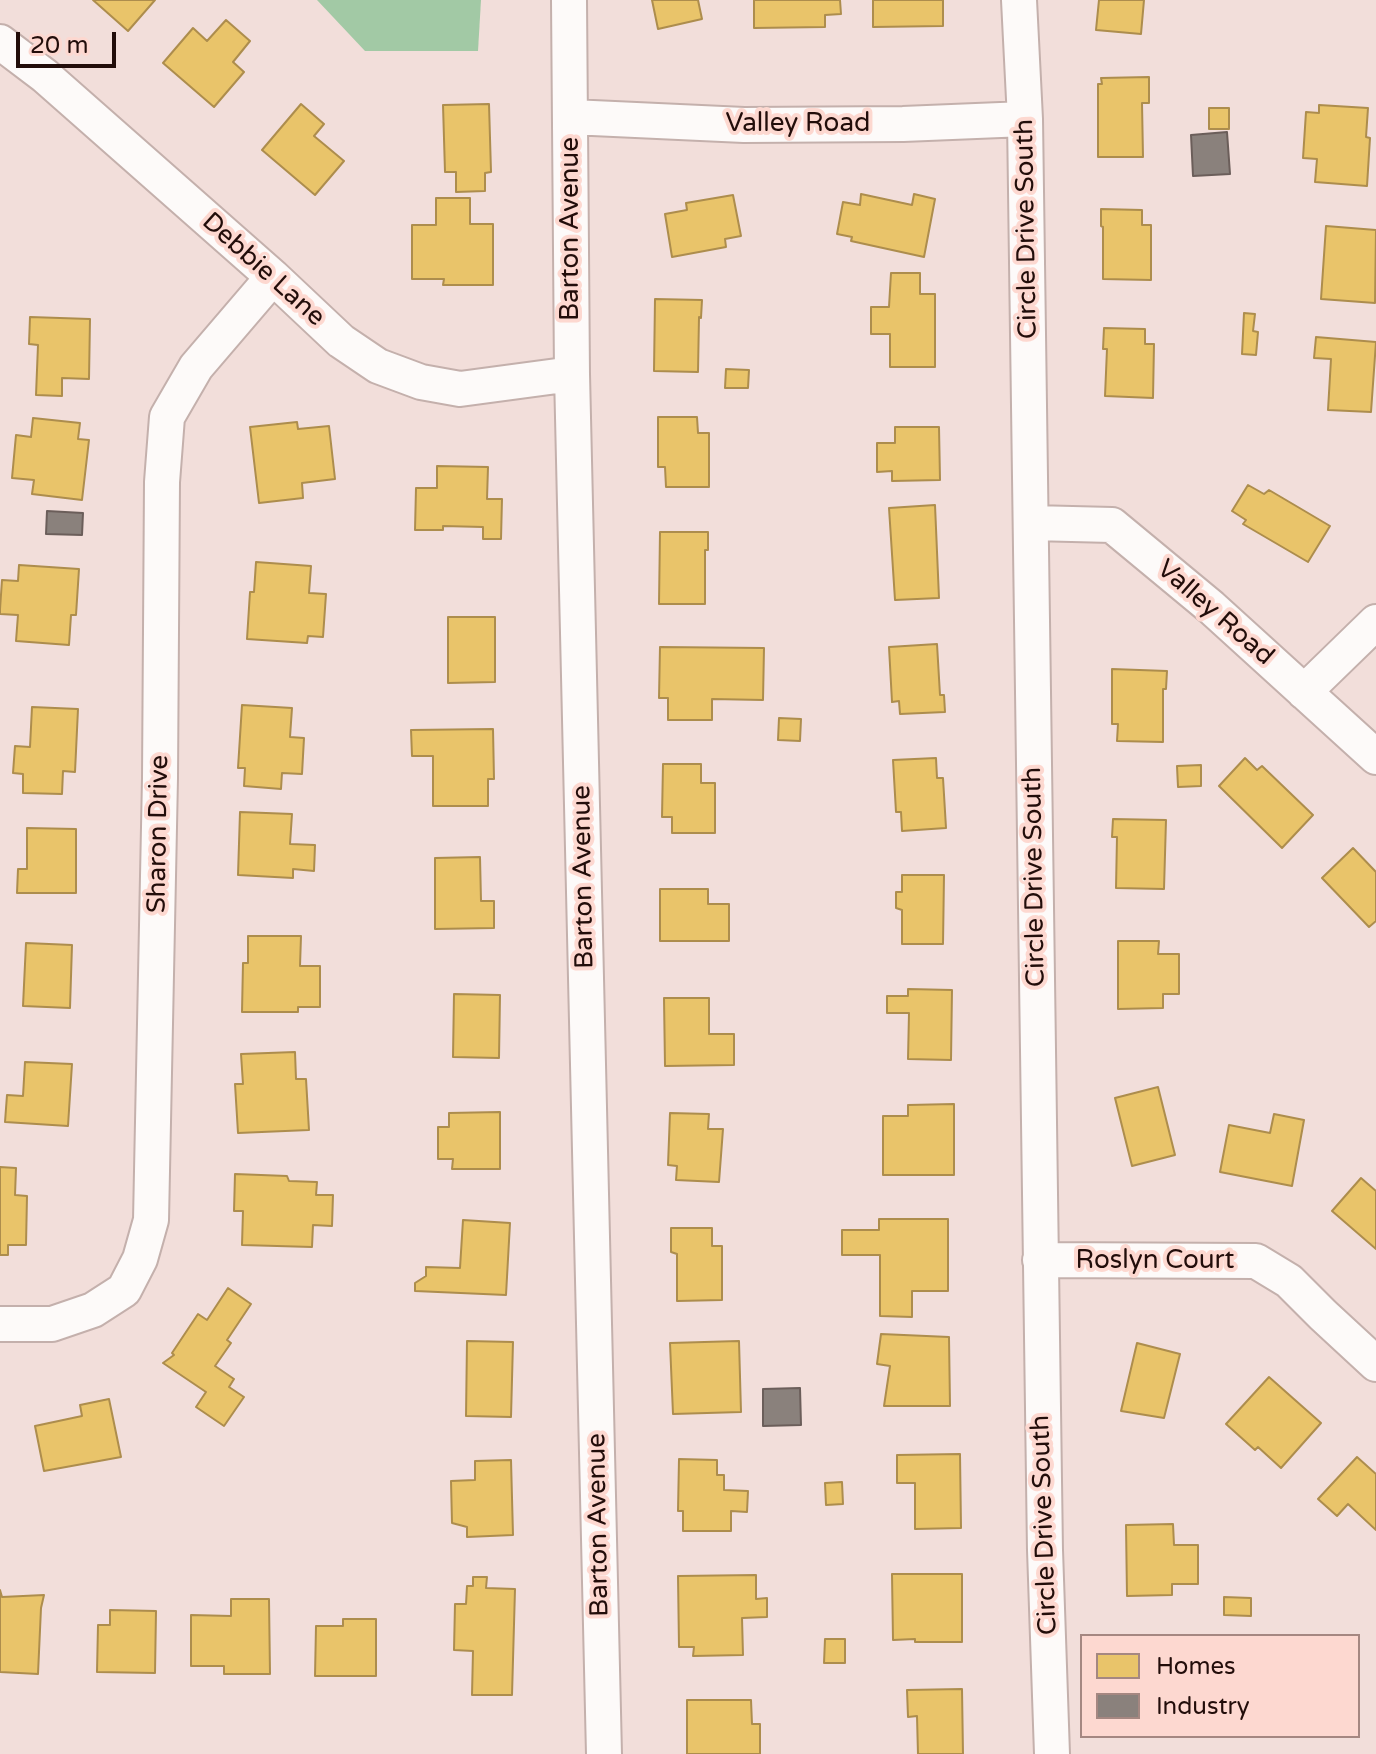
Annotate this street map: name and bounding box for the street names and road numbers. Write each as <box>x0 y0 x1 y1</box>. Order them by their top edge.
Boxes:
street label: Valley Road <box>726 108 870 140</box>
street label: Circle Drive South <box>1009 119 1045 339</box>
street label: Barton Avenue <box>555 137 587 321</box>
street label: Debbie Lane <box>195 207 331 333</box>
street label: Valley Road <box>1150 554 1280 672</box>
street label: Sharon Drive <box>142 755 176 913</box>
street label: Circle Drive South <box>1017 767 1053 987</box>
street label: Barton Avenue <box>567 785 601 969</box>
street label: Roslyn Court <box>1075 1245 1235 1277</box>
street label: Circle Drive South <box>1026 1414 1064 1636</box>
street label: Barton Avenue <box>582 1433 616 1617</box>

